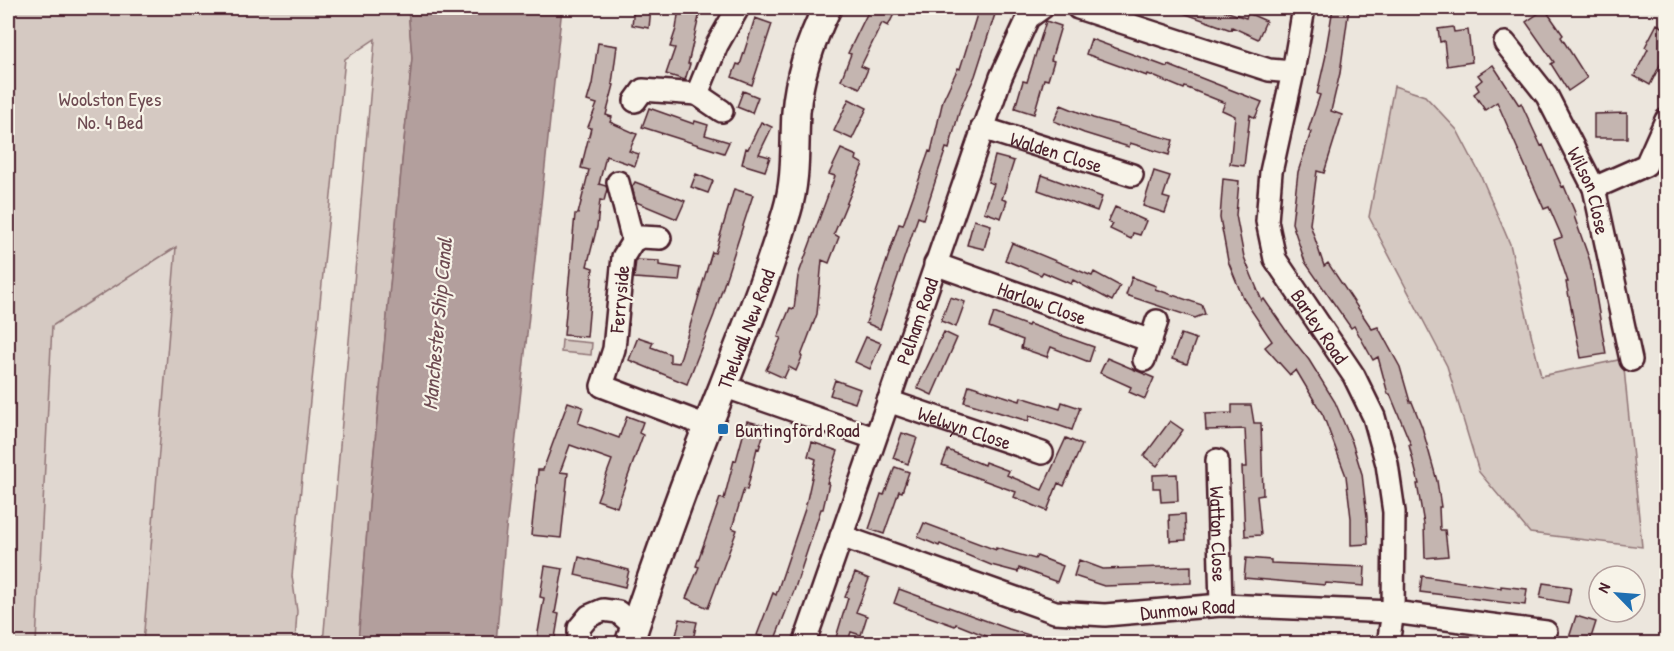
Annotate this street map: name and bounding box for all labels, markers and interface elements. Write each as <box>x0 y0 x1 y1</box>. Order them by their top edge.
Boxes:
park label: Woolston Eyes No. 4 Bed <box>59 85 162 135</box>
street label: Walden Close <box>1007 124 1106 178</box>
street label: Wilson Close <box>1562 142 1617 237</box>
water label: Manchester Ship Canal <box>415 236 459 411</box>
street label: Ferryside <box>603 264 635 335</box>
street label: Thelwall New Road <box>710 265 781 393</box>
street label: Pelham Road <box>889 274 944 368</box>
street label: Harlow Close <box>994 274 1090 330</box>
street label: Barley Road <box>1285 283 1355 369</box>
street label: Welwyn Close <box>914 399 1015 455</box>
place label: Buntingford Road <box>735 416 860 443</box>
marker: Buntingford Road <box>716 422 730 436</box>
street label: Watton Close <box>1204 486 1234 582</box>
north arrow <box>1587 564 1647 624</box>
text: N <box>1592 579 1615 596</box>
street label: Dunmow Road <box>1139 591 1236 625</box>

